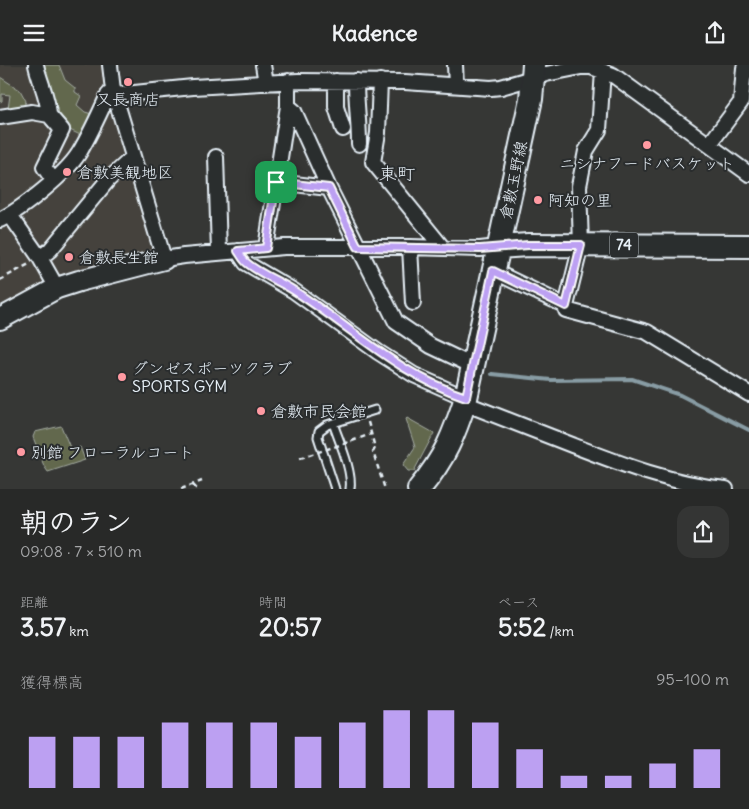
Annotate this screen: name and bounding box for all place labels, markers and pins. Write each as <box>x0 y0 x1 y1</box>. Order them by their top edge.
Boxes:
marker: 又長商店 <box>122 76 134 88</box>
place label: 又長商店 <box>96 89 160 109</box>
marker: ニシナフードバスケット <box>641 139 653 151</box>
place label: ニシナフードバスケット <box>559 153 735 173</box>
pin <box>255 161 297 203</box>
place label: 倉敷美観地区 <box>77 162 173 182</box>
marker: 倉敷美観地区 <box>61 166 73 178</box>
place label: 阿知の里 <box>548 190 612 210</box>
marker: 阿知の里 <box>532 194 544 206</box>
place label: 倉敷長生館 <box>79 247 159 267</box>
marker: 倉敷長生館 <box>63 251 75 263</box>
place label: グンゼスポーツクラブ SPORTS GYM <box>132 358 292 396</box>
marker: グンゼスポーツクラブ SPORTS GYM <box>116 371 128 383</box>
place label: 倉敷市民会館 <box>271 401 367 421</box>
marker: 倉敷市民会館 <box>255 405 267 417</box>
place label: 別館 フローラルコート <box>31 442 194 462</box>
marker: 別館 フローラルコート <box>15 446 27 458</box>

